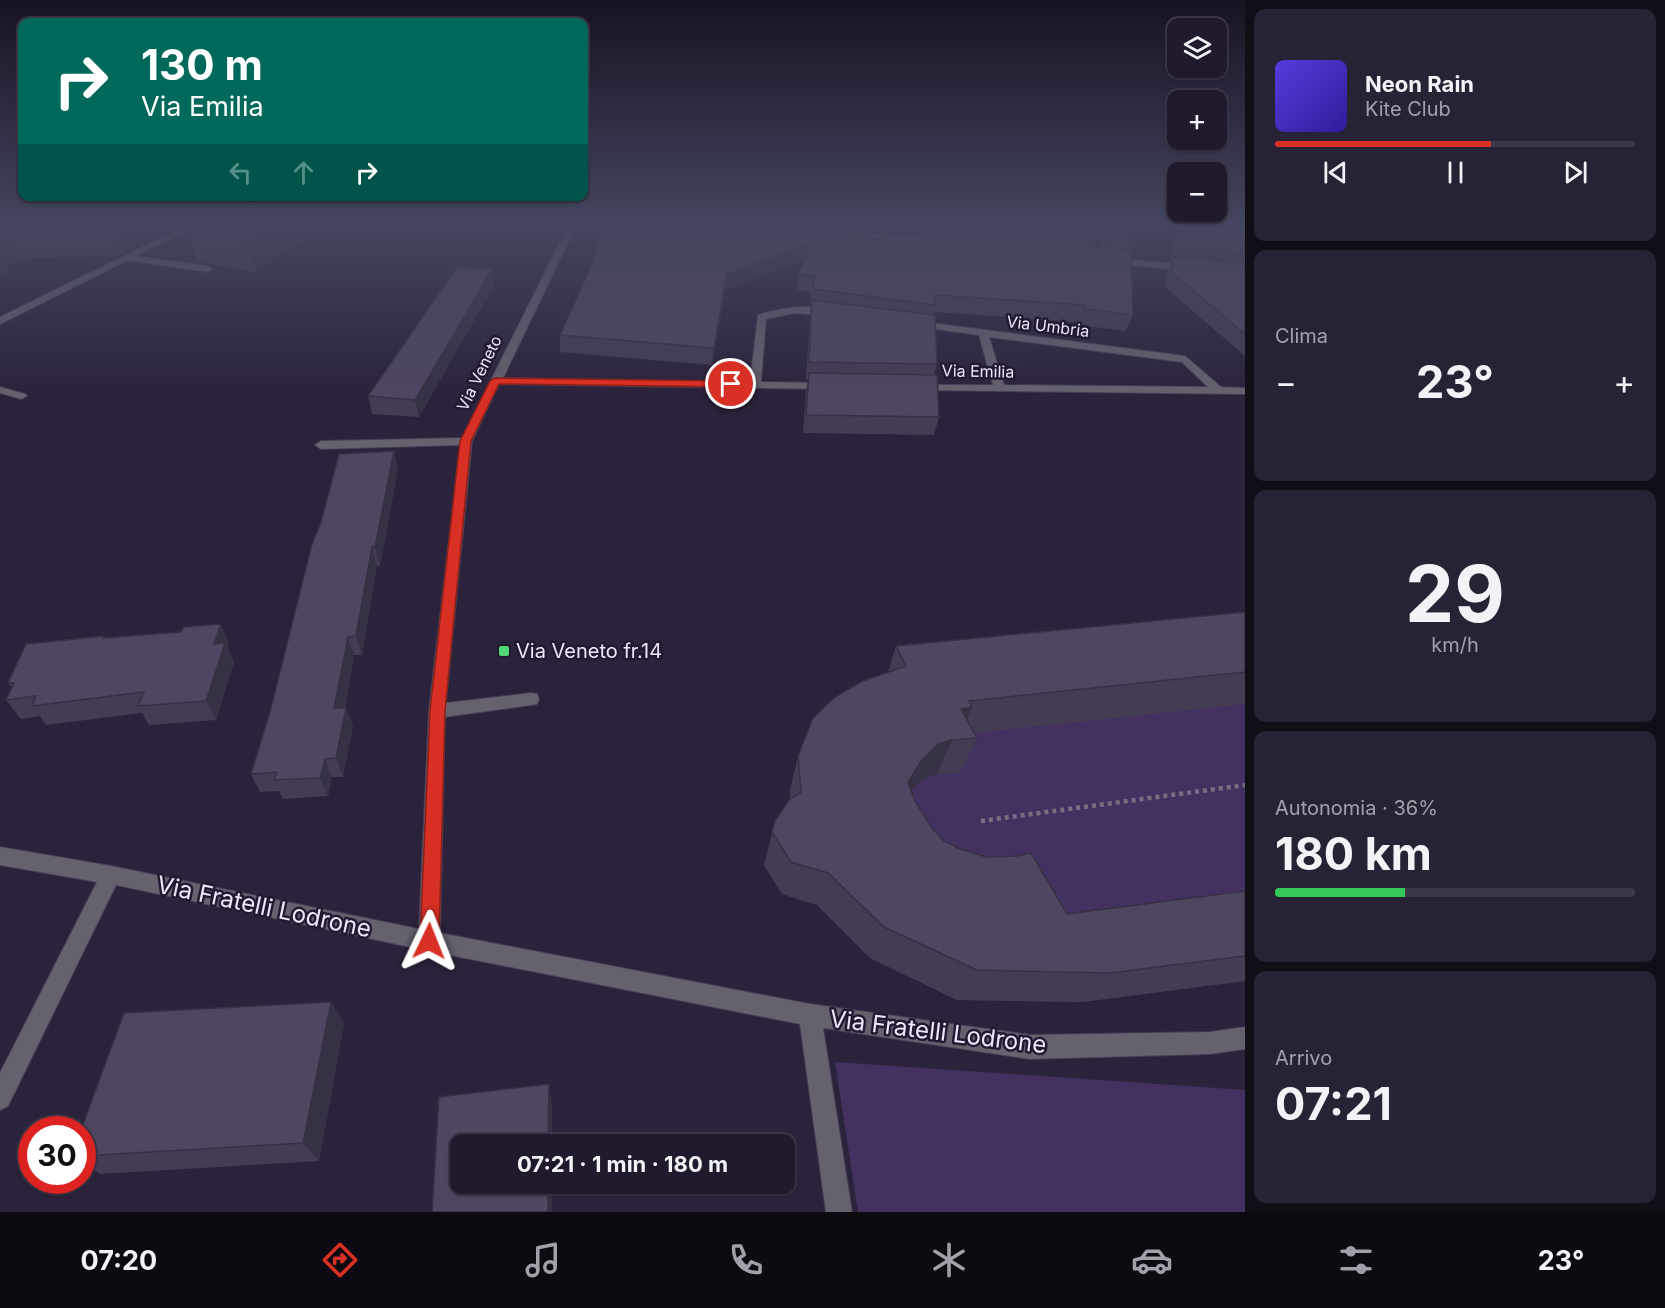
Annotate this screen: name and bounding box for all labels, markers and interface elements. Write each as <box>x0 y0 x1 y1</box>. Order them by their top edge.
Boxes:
map controls <box>1167 18 1227 222</box>
button: layers <box>1167 18 1227 78</box>
text: 130 m <box>141 39 263 90</box>
icon: right <box>42 42 120 120</box>
text: Neon Rain <box>1365 71 1474 97</box>
text: Via Emilia <box>141 90 264 123</box>
button: + <box>1167 90 1227 150</box>
text: Kite Club <box>1365 97 1451 121</box>
icon: left <box>224 156 257 189</box>
icon: ahead <box>287 156 320 189</box>
icon: right <box>350 156 383 189</box>
icon: previous <box>1319 156 1352 189</box>
icon: pause <box>1439 156 1472 189</box>
icon: next <box>1559 156 1592 189</box>
button: − <box>1167 162 1227 222</box>
street label: Via Umbria <box>1005 311 1091 341</box>
text: Clima <box>1275 324 1328 348</box>
street label: Via Veneto <box>452 332 506 414</box>
text: 23° <box>1416 354 1494 409</box>
pin <box>705 358 756 409</box>
street label: Via Emilia <box>942 360 1014 382</box>
text: − <box>1275 362 1297 402</box>
text: + <box>1613 362 1635 402</box>
icon: arrive <box>714 367 747 400</box>
text: 29 <box>1405 546 1505 641</box>
text: km/h <box>1431 633 1479 657</box>
place label: Via Veneto fr.14 <box>516 639 662 663</box>
marker: Via Veneto fr.14 <box>497 644 511 658</box>
text: Autonomia · 36% <box>1275 796 1438 820</box>
text: 180 km <box>1275 826 1432 881</box>
street label: Via Fratelli Lodrone <box>154 870 374 943</box>
position arrow <box>397 909 461 973</box>
street label: Via Fratelli Lodrone <box>828 1004 1048 1059</box>
text: Arrivo <box>1275 1046 1332 1070</box>
text: 07:21 <box>1275 1076 1392 1131</box>
speed limit sign: 30 <box>18 1116 96 1194</box>
text: 07:21 · 1 min · 180 m <box>517 1151 728 1177</box>
icon: directions <box>319 1239 361 1281</box>
icon: music <box>522 1239 564 1281</box>
icon: phone <box>725 1239 767 1281</box>
icon: climate <box>928 1239 970 1281</box>
icon: car <box>1131 1239 1173 1281</box>
icon: filters <box>1335 1239 1377 1281</box>
text: 07:20 <box>81 1244 157 1277</box>
text: 23° <box>1538 1244 1584 1277</box>

